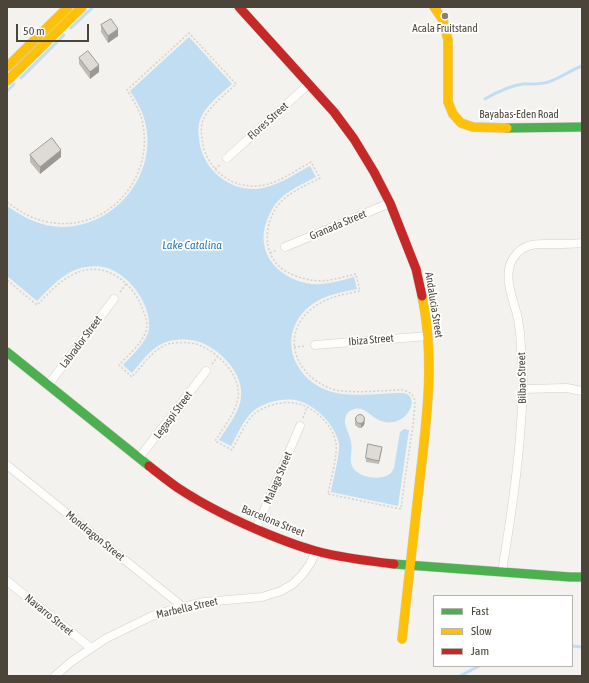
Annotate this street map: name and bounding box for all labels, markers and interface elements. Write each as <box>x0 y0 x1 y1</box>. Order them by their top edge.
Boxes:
marker: Acala Fruitstand <box>440 11 450 21</box>
scale bar <box>18 16 91 42</box>
place label: Acala Fruitstand <box>412 22 478 36</box>
text: 50 m <box>23 24 45 38</box>
street label: Flores Street <box>245 99 291 143</box>
street label: Bayabas-Eden Road <box>479 108 559 122</box>
street label: Granada Street <box>308 207 368 243</box>
water label: Lake Catalina <box>162 238 222 252</box>
street label: Andalucia Street <box>422 271 446 339</box>
street label: Labrador Street <box>57 313 105 371</box>
street label: Ibiza Street <box>348 331 394 349</box>
street label: Bilbao Street <box>515 352 529 404</box>
street label: Legaspi Street <box>151 389 195 441</box>
street label: Malaga Street <box>261 450 295 506</box>
street label: Barcelona Street <box>240 502 306 540</box>
street label: Mondragon Street <box>63 508 127 564</box>
street label: Navarro Street <box>22 591 76 639</box>
street label: Marbella Street <box>155 595 219 621</box>
legend <box>433 595 573 667</box>
text: Fast <box>471 604 489 618</box>
text: Slow <box>471 624 492 638</box>
text: Jam <box>471 644 489 658</box>

